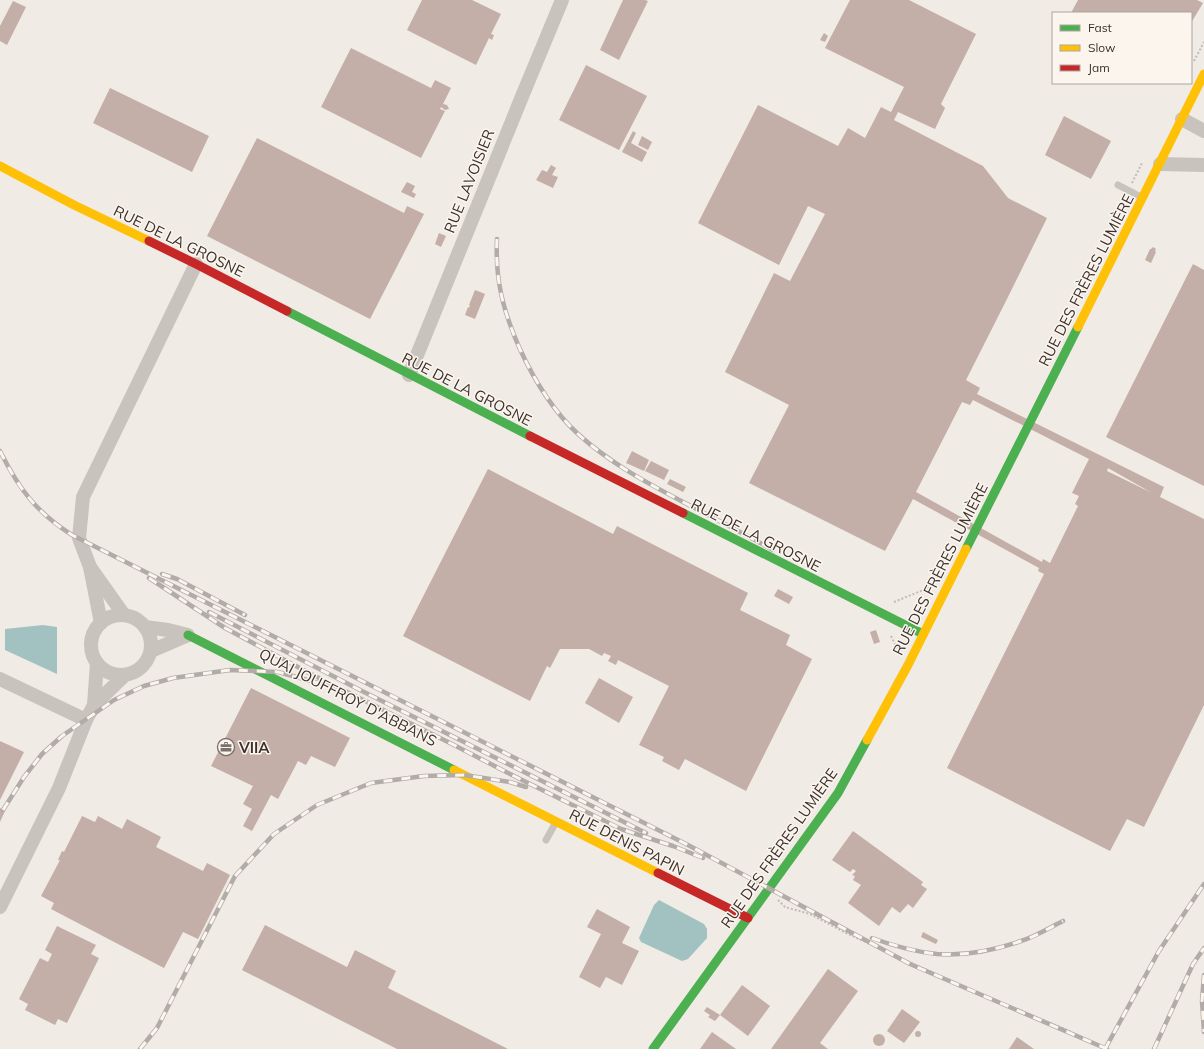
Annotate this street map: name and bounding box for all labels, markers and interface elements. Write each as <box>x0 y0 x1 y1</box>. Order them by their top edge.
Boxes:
legend <box>1052 12 1192 84</box>
text: Fast <box>1088 20 1112 35</box>
text: Slow <box>1088 40 1116 55</box>
text: Jam <box>1088 60 1110 75</box>
street label: RUE LAVOISIER <box>440 126 498 236</box>
street label: RUE DES FRÈRES LUMIÈRE <box>1034 191 1138 369</box>
street label: RUE DE LA GROSNE <box>111 201 248 281</box>
street label: RUE DE LA GROSNE <box>399 348 535 430</box>
street label: RUE DES FRÈRES LUMIÈRE <box>888 480 992 658</box>
street label: RUE DE LA GROSNE <box>688 494 824 576</box>
street label: QUAI JOUFFROY D'ABBANS <box>256 644 440 750</box>
office icon: VIIA <box>216 737 236 757</box>
place label: VIIA <box>238 738 270 757</box>
street label: RUE DES FRÈRES LUMIÈRE <box>717 764 842 932</box>
street label: RUE DENIS PAPIN <box>566 805 688 879</box>

